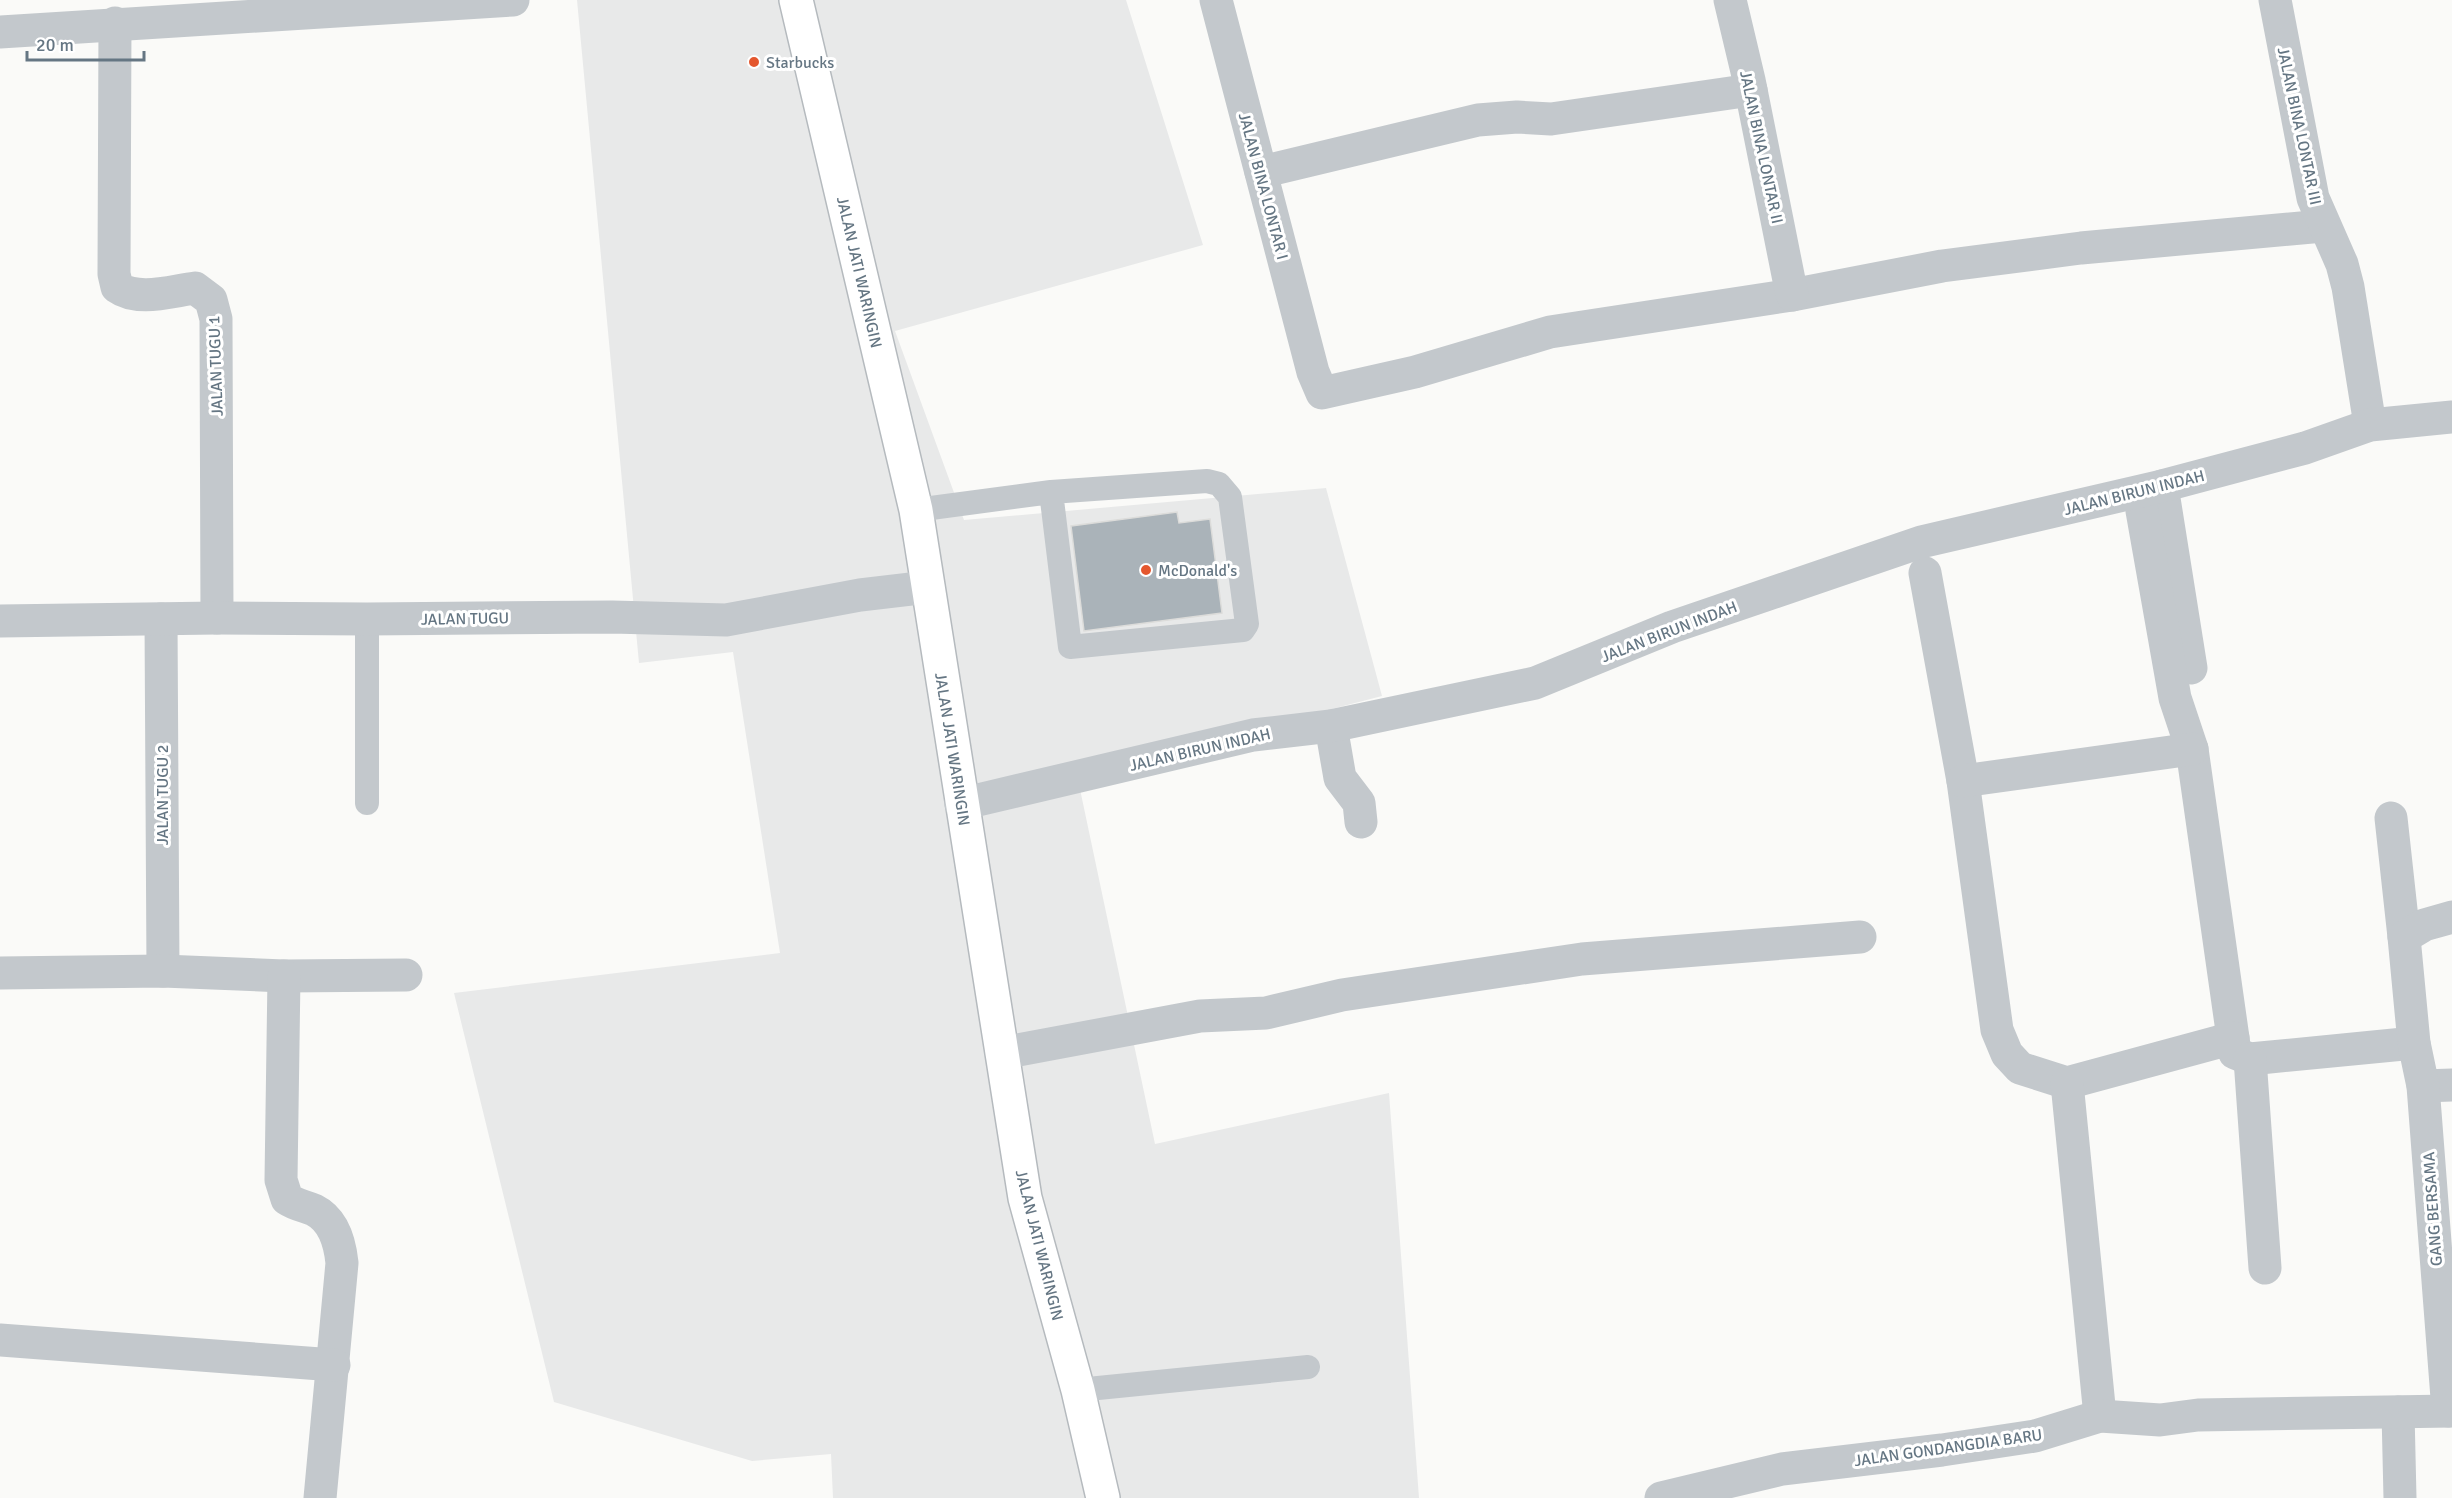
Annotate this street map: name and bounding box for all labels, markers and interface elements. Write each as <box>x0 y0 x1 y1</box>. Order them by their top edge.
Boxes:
scale bar <box>27 24 144 62</box>
text: 20 m <box>36 34 74 56</box>
street label: JALAN BINA LONTAR III <box>2273 45 2326 207</box>
place label: Starbucks <box>766 53 834 73</box>
marker: Starbucks <box>747 55 761 69</box>
street label: JALAN BINA LONTAR II <box>1735 69 1787 226</box>
street label: JALAN BINA LONTAR I <box>1234 111 1292 262</box>
street label: JALAN JATI WARINGIN <box>832 195 886 350</box>
street label: JALAN TUGU 1 <box>204 315 228 417</box>
street label: JALAN BIRUN INDAH <box>2062 466 2207 520</box>
place label: McDonald's <box>1158 561 1237 581</box>
marker: McDonald's <box>1139 563 1153 577</box>
street label: JALAN BIRUN INDAH <box>1598 597 1740 667</box>
street label: JALAN TUGU <box>421 608 509 630</box>
street label: JALAN JATI WARINGIN <box>930 671 974 827</box>
street label: JALAN BIRUN INDAH <box>1128 724 1273 776</box>
street label: JALAN TUGU 2 <box>153 745 173 845</box>
street label: GANG BERSAMA <box>2419 1151 2447 1267</box>
street label: JALAN JATI WARINGIN <box>1011 1168 1067 1323</box>
street label: JALAN GONDANGDIA BARU <box>1853 1425 2043 1471</box>

